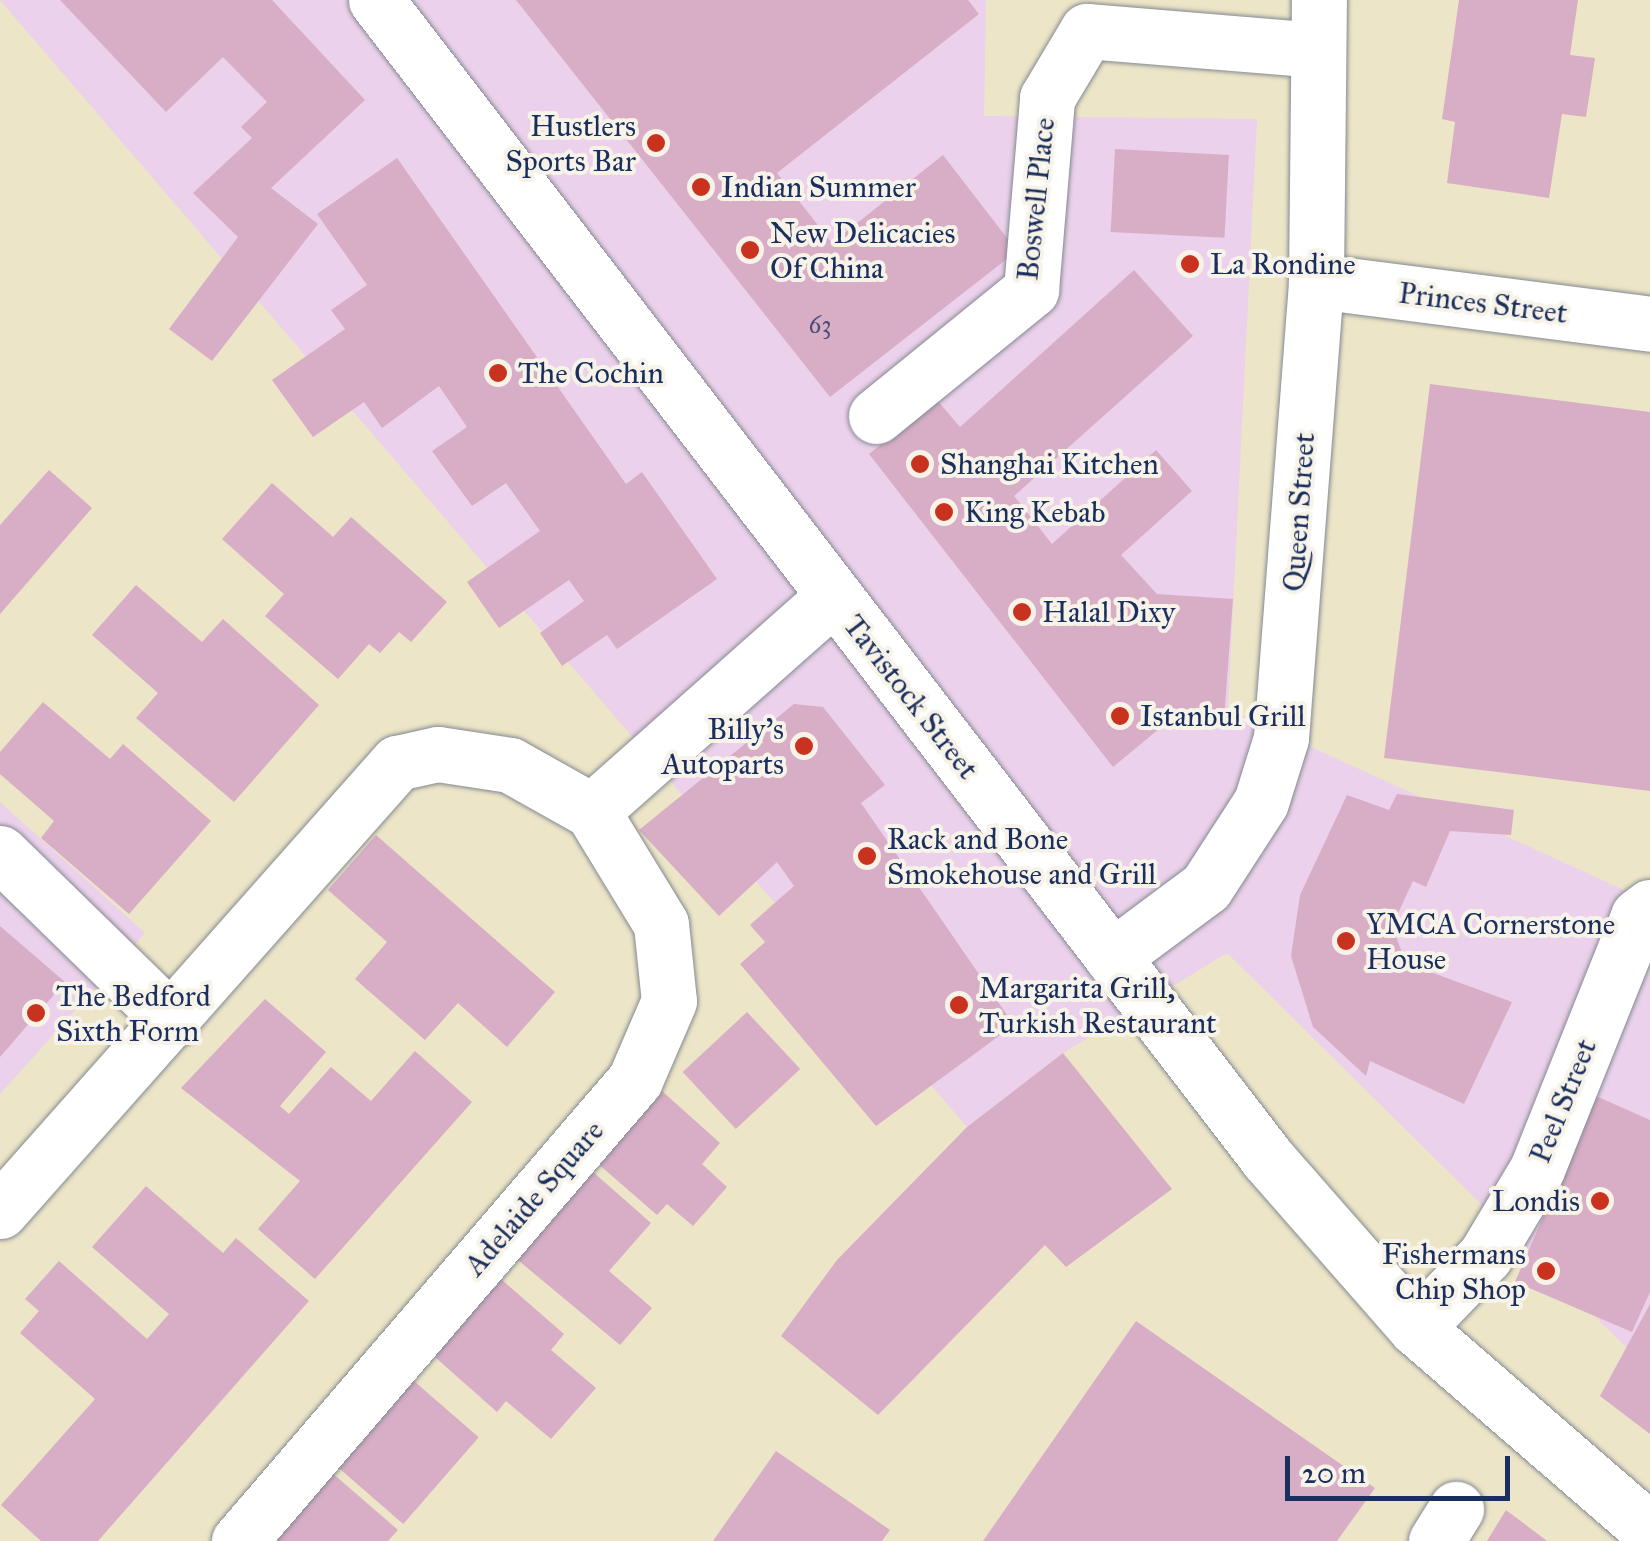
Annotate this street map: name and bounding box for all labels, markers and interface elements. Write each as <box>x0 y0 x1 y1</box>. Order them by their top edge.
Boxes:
place label: Hustlers Sports Bar <box>505 108 636 178</box>
street label: Boswell Place <box>1010 116 1062 282</box>
marker: Hustlers Sports Bar <box>645 132 667 154</box>
place label: Indian Summer <box>721 169 916 205</box>
marker: Indian Summer <box>690 176 712 198</box>
place label: New Delicacies Of China <box>770 215 956 286</box>
marker: New Delicacies Of China <box>739 239 761 261</box>
place label: La Rondine <box>1210 246 1356 282</box>
marker: La Rondine <box>1179 253 1201 275</box>
street label: Princes Street <box>1397 275 1569 331</box>
house number: 63 <box>809 310 831 340</box>
place label: The Cochin <box>518 355 664 391</box>
marker: The Cochin <box>487 362 509 384</box>
street label: Queen Street <box>1275 431 1323 593</box>
place label: Shanghai Kitchen <box>940 446 1159 482</box>
marker: Shanghai Kitchen <box>909 453 931 475</box>
place label: King Kebab <box>964 494 1105 530</box>
marker: King Kebab <box>933 501 955 523</box>
place label: Halal Dixy <box>1042 594 1175 630</box>
marker: Halal Dixy <box>1011 601 1033 623</box>
street label: Tavistock Street <box>836 608 986 786</box>
place label: Istanbul Grill <box>1140 698 1306 734</box>
marker: Istanbul Grill <box>1109 705 1131 727</box>
place label: Billy's Autoparts <box>662 711 784 782</box>
marker: Billy's Autoparts <box>793 735 815 757</box>
place label: Rack and Bone Smokehouse and Grill <box>887 821 1156 892</box>
marker: Rack and Bone Smokehouse and Grill <box>856 845 878 867</box>
place label: YMCA Cornerstone House <box>1366 906 1615 976</box>
marker: YMCA Cornerstone House <box>1335 930 1357 952</box>
place label: Margarita Grill, Turkish Restaurant <box>979 970 1217 1040</box>
place label: The Bedford Sixth Form <box>56 978 211 1048</box>
marker: Margarita Grill, Turkish Restaurant <box>948 994 970 1016</box>
marker: The Bedford Sixth Form <box>25 1002 47 1024</box>
street label: Peel Street <box>1522 1034 1604 1168</box>
street label: Adelaide Square <box>457 1113 611 1283</box>
place label: Londis <box>1492 1183 1580 1219</box>
marker: Londis <box>1589 1190 1611 1212</box>
place label: Fishermans Chip Shop <box>1382 1236 1526 1306</box>
marker: Fishermans Chip Shop <box>1535 1260 1557 1282</box>
scale bar <box>1290 1436 1515 1498</box>
text: 20 m <box>1302 1455 1366 1491</box>

